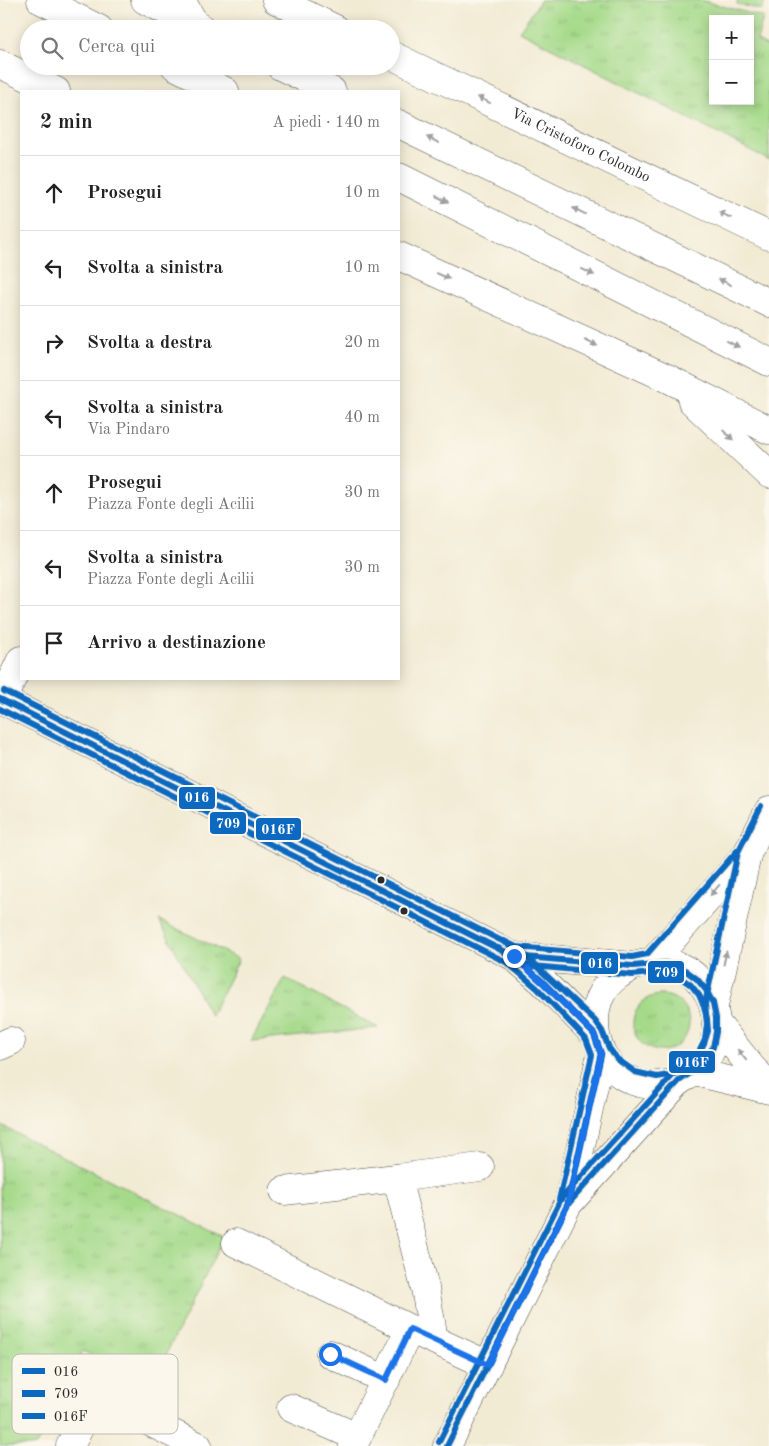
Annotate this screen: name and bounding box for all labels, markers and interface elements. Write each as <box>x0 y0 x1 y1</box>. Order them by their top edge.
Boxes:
map controls <box>709 15 754 105</box>
button: + <box>709 15 754 60</box>
search box <box>20 20 400 75</box>
icon: search <box>38 34 66 62</box>
text: Cerca qui <box>78 38 155 57</box>
button: − <box>709 60 754 105</box>
one-way arrow <box>477 96 491 104</box>
street label: Via Cristoforo Colombo <box>508 106 652 185</box>
text: 2 min <box>40 112 93 133</box>
text: A piedi · 140 m <box>272 115 380 131</box>
one-way arrow <box>426 136 440 144</box>
icon: ahead <box>40 179 68 207</box>
text: Prosegui <box>87 184 162 203</box>
text: 10 m <box>344 185 380 201</box>
one-way arrow <box>435 195 450 203</box>
one-way arrow <box>572 207 586 215</box>
one-way arrow <box>718 211 732 219</box>
icon: left <box>40 254 68 282</box>
text: Svolta a sinistra <box>87 259 223 278</box>
text: 10 m <box>344 260 380 276</box>
one-way arrow <box>581 268 595 276</box>
one-way arrow <box>436 272 450 280</box>
one-way arrow <box>718 278 732 286</box>
icon: right <box>40 329 68 357</box>
text: Svolta a destra <box>87 334 212 353</box>
text: 20 m <box>344 335 380 351</box>
one-way arrow <box>584 340 598 348</box>
one-way arrow <box>726 340 741 348</box>
text: Svolta a sinistra <box>87 399 223 418</box>
icon: left <box>40 404 68 432</box>
text: 40 m <box>344 410 380 426</box>
text: Via Pindaro <box>87 422 170 438</box>
one-way arrow <box>722 429 734 441</box>
text: Prosegui <box>87 474 162 493</box>
icon: ahead <box>40 479 68 507</box>
text: 30 m <box>344 485 380 501</box>
text: Piazza Fonte degli Acilii <box>87 497 254 513</box>
text: Svolta a sinistra <box>87 549 223 568</box>
icon: left <box>40 554 68 582</box>
text: 30 m <box>344 560 380 576</box>
text: Piazza Fonte degli Acilii <box>87 572 254 588</box>
icon: arrive <box>40 629 68 657</box>
text: Arrivo a destinazione <box>87 634 266 653</box>
line badge: 016 <box>178 786 216 810</box>
text: 016 <box>185 791 209 805</box>
line badge: 709 <box>209 811 247 835</box>
text: 709 <box>216 817 240 831</box>
line badge: 016F <box>255 817 302 841</box>
text: 016F <box>261 823 295 837</box>
unlabelled marker <box>376 875 386 885</box>
one-way arrow <box>709 884 721 896</box>
unlabelled marker <box>399 906 409 916</box>
route end <box>503 945 526 968</box>
line badge: 016 <box>580 951 619 975</box>
one-way arrow <box>721 951 729 966</box>
text: 016 <box>588 957 612 971</box>
line badge: 709 <box>647 960 685 984</box>
text: 709 <box>654 966 678 980</box>
one-way arrow <box>737 1049 748 1062</box>
line badge: 016F <box>668 1050 716 1074</box>
text: 016F <box>675 1056 709 1070</box>
route start <box>319 1343 342 1366</box>
legend <box>12 1354 178 1434</box>
text: 016 <box>54 1365 78 1379</box>
text: 709 <box>54 1387 78 1401</box>
text: 016F <box>54 1410 88 1424</box>

